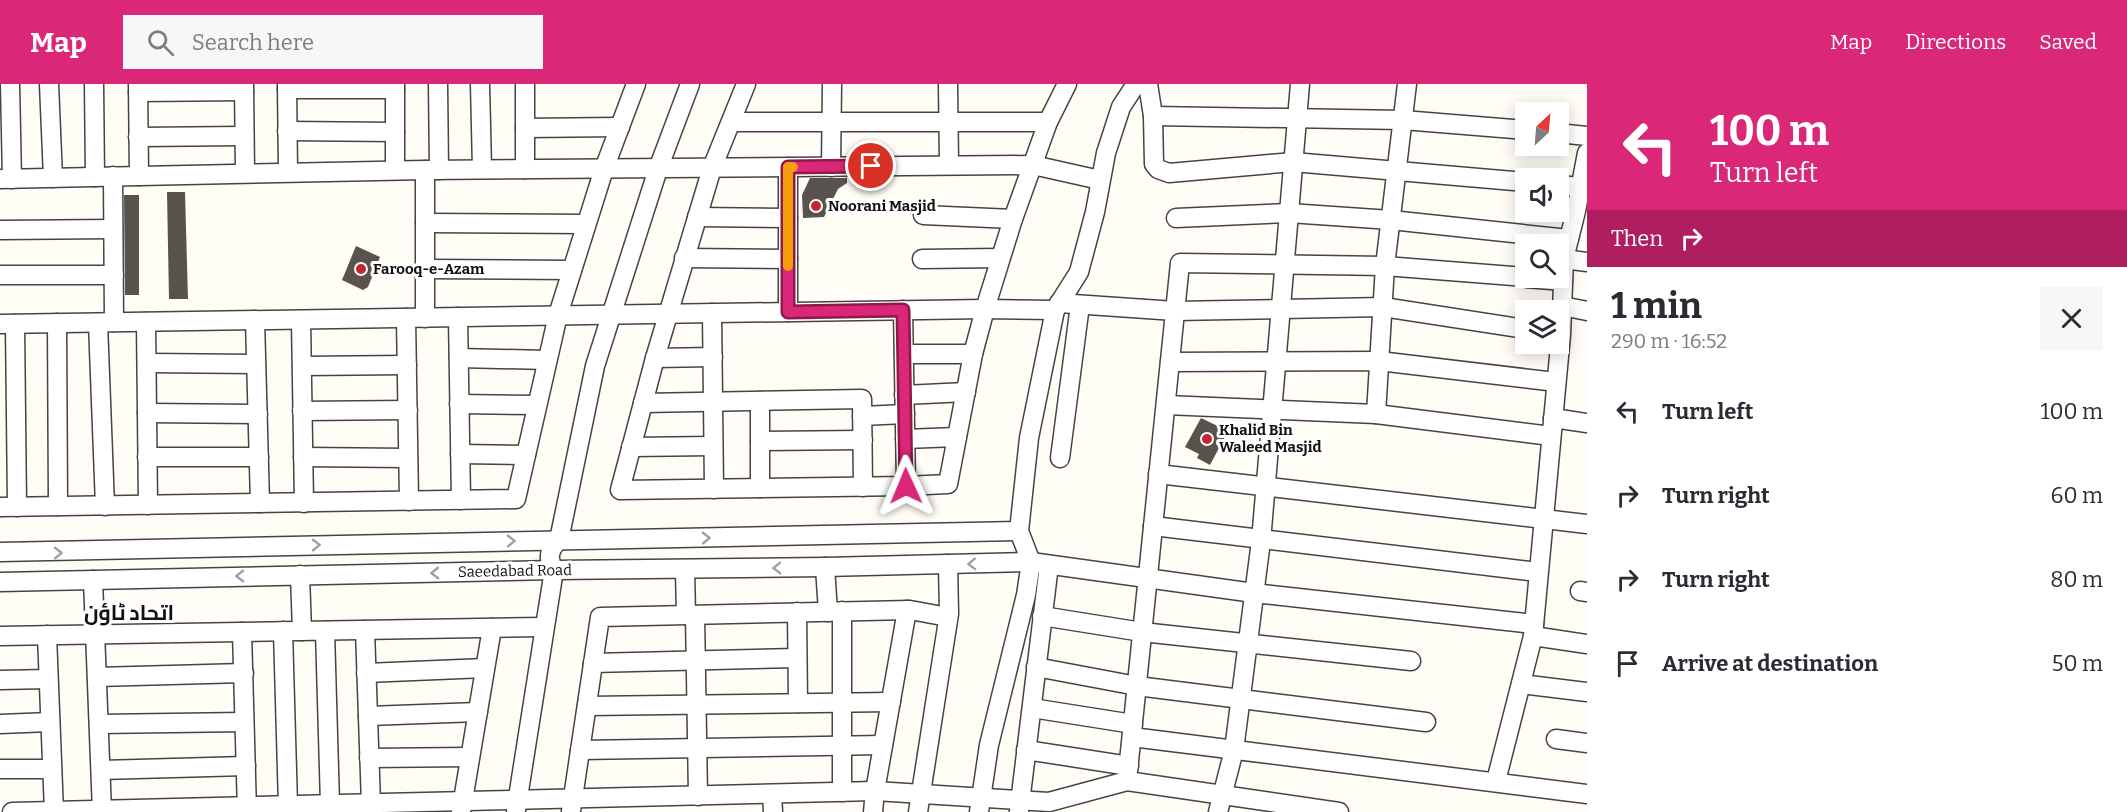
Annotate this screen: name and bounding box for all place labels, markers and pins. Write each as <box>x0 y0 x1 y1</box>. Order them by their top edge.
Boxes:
pin <box>845 140 896 191</box>
place label: Noorani Masjid <box>828 197 936 215</box>
marker: Noorani Masjid <box>809 199 823 213</box>
place label: Farooq-e-Azam <box>373 260 485 278</box>
marker: Farooq-e-Azam <box>354 262 368 276</box>
place label: Khalid Bin Waleed Masjid <box>1219 421 1321 456</box>
marker: Khalid Bin Waleed Masjid <box>1200 432 1214 446</box>

